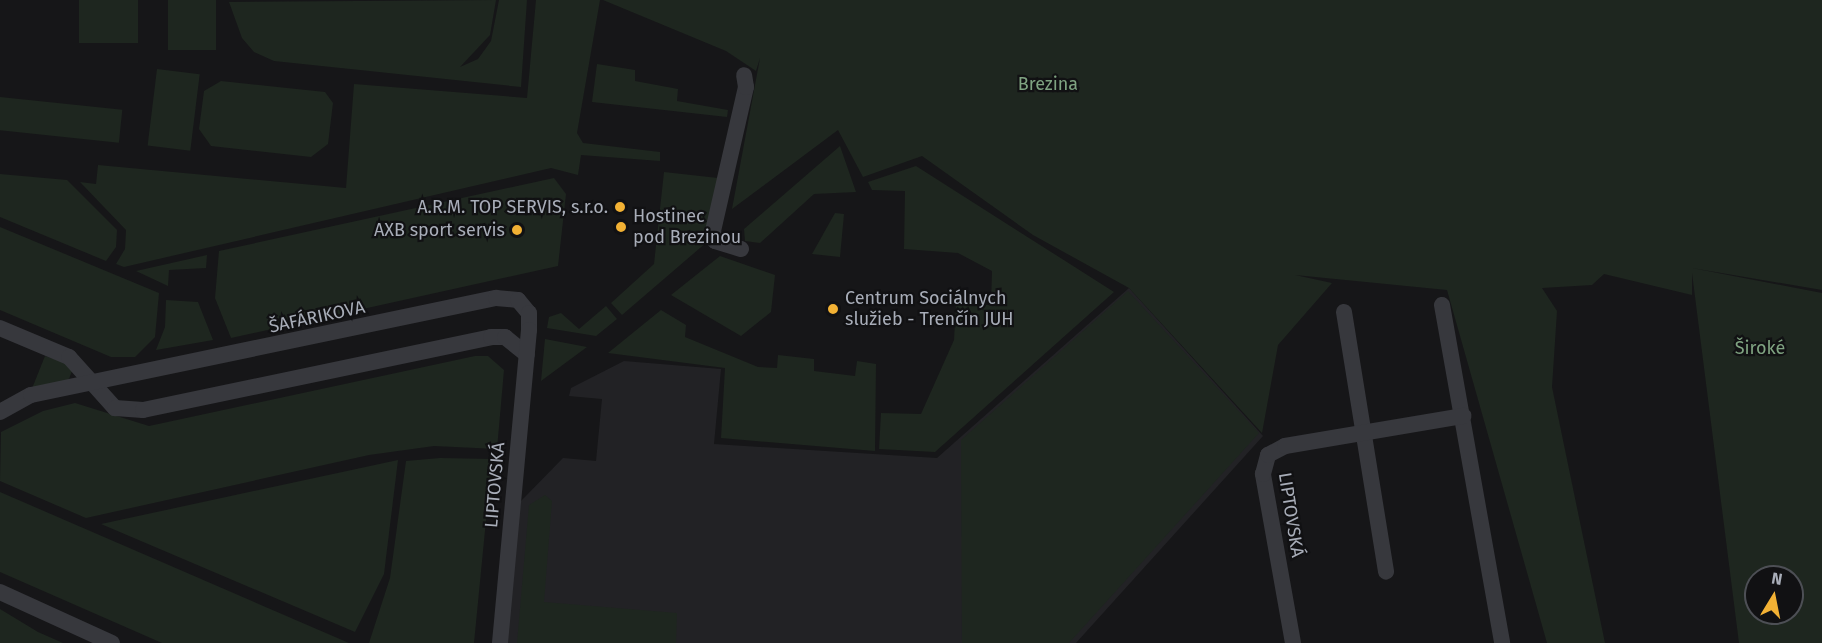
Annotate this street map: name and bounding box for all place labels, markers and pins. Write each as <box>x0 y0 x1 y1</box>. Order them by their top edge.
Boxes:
place label: A.R.M. TOP SERVIS, s.r.o. <box>417 196 608 218</box>
marker: A.R.M. TOP SERVIS, s.r.o. <box>613 200 627 214</box>
place label: Hostinec pod Brezinou <box>633 206 741 248</box>
place label: AXB sport servis <box>374 219 505 241</box>
marker: Hostinec pod Brezinou <box>614 220 628 234</box>
marker: AXB sport servis <box>510 223 524 237</box>
place label: Centrum Sociálnych služieb - Trenčín JUH <box>845 288 1014 330</box>
marker: Centrum Sociálnych služieb - Trenčín JUH <box>826 302 840 316</box>

